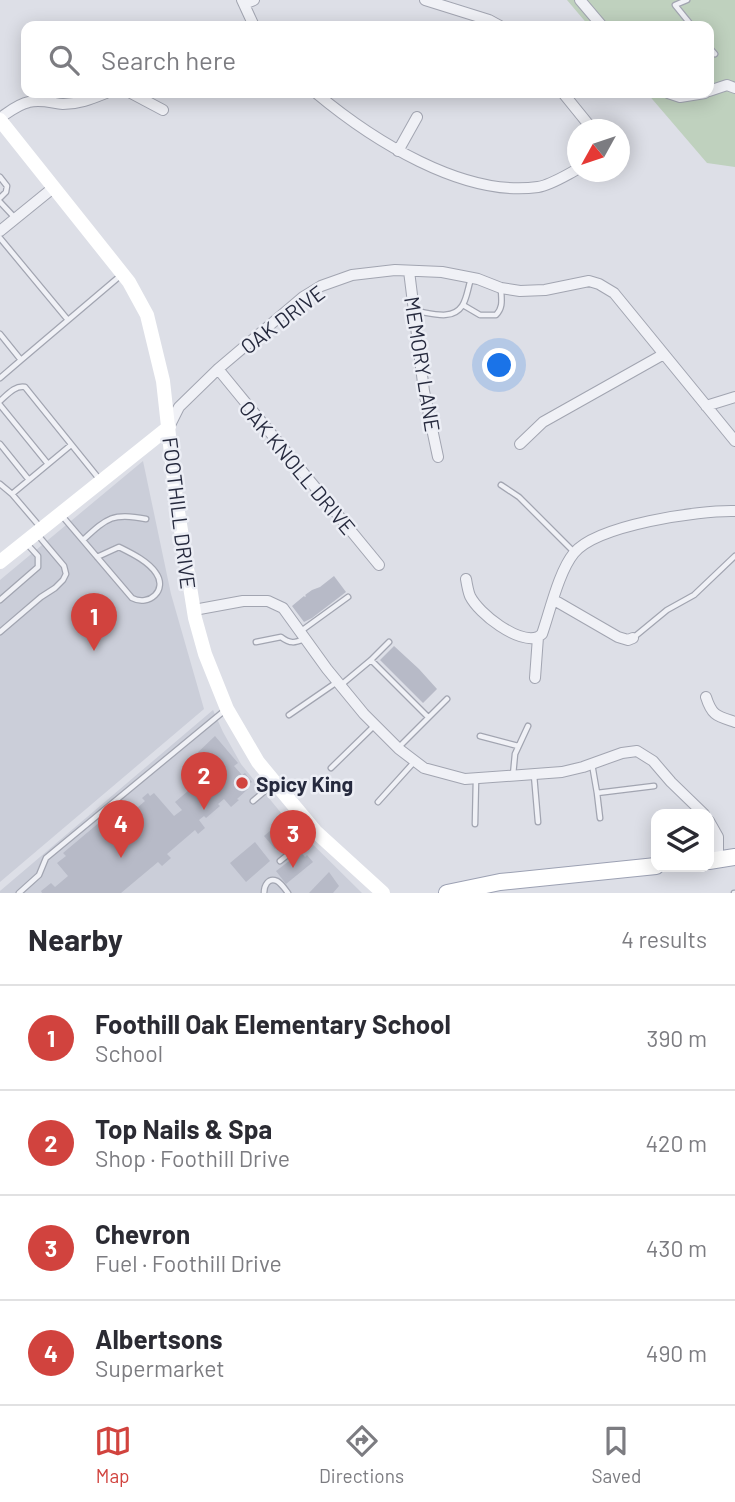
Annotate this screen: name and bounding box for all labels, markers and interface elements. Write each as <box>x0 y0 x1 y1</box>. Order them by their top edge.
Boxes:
search box <box>21 21 714 98</box>
icon: search <box>45 41 83 79</box>
text: Search here <box>101 44 236 75</box>
north arrow <box>567 119 630 182</box>
street label: OAK DRIVE <box>235 279 329 359</box>
street label: MEMORY LANE <box>400 295 446 433</box>
your location <box>482 348 516 382</box>
street label: OAK KNOLL DRIVE <box>235 395 361 539</box>
street label: FOOTHILL DRIVE <box>158 436 202 590</box>
pin: 1 <box>71 593 117 651</box>
pin: 2 <box>181 752 227 810</box>
place label: Spicy King <box>256 771 353 796</box>
marker: Spicy King <box>234 775 250 791</box>
pin: 4 <box>98 800 144 858</box>
map controls <box>651 809 714 872</box>
button: layers <box>651 809 714 872</box>
pin: 3 <box>270 810 316 868</box>
text: Nearby <box>28 921 123 957</box>
text: 4 results <box>621 925 707 953</box>
text: Foothill Oak Elementary School <box>95 1008 451 1039</box>
text: 1 <box>47 1024 55 1052</box>
text: 390 m <box>647 1024 707 1052</box>
text: School <box>95 1039 163 1067</box>
text: Top Nails & Spa <box>95 1113 272 1144</box>
text: 2 <box>45 1129 57 1157</box>
text: 420 m <box>645 1129 707 1157</box>
text: Shop · Foothill Drive <box>95 1144 290 1172</box>
text: Chevron <box>95 1218 190 1249</box>
text: 3 <box>45 1234 57 1262</box>
text: 430 m <box>646 1234 707 1262</box>
text: Fuel · Foothill Drive <box>95 1249 282 1277</box>
text: Albertsons <box>95 1323 222 1354</box>
text: 4 <box>44 1339 58 1367</box>
text: 490 m <box>646 1339 707 1367</box>
text: Supermarket <box>95 1354 225 1382</box>
tab: Map <box>94 1422 132 1487</box>
tab: Directions <box>319 1422 404 1487</box>
tab: Saved <box>591 1422 641 1487</box>

